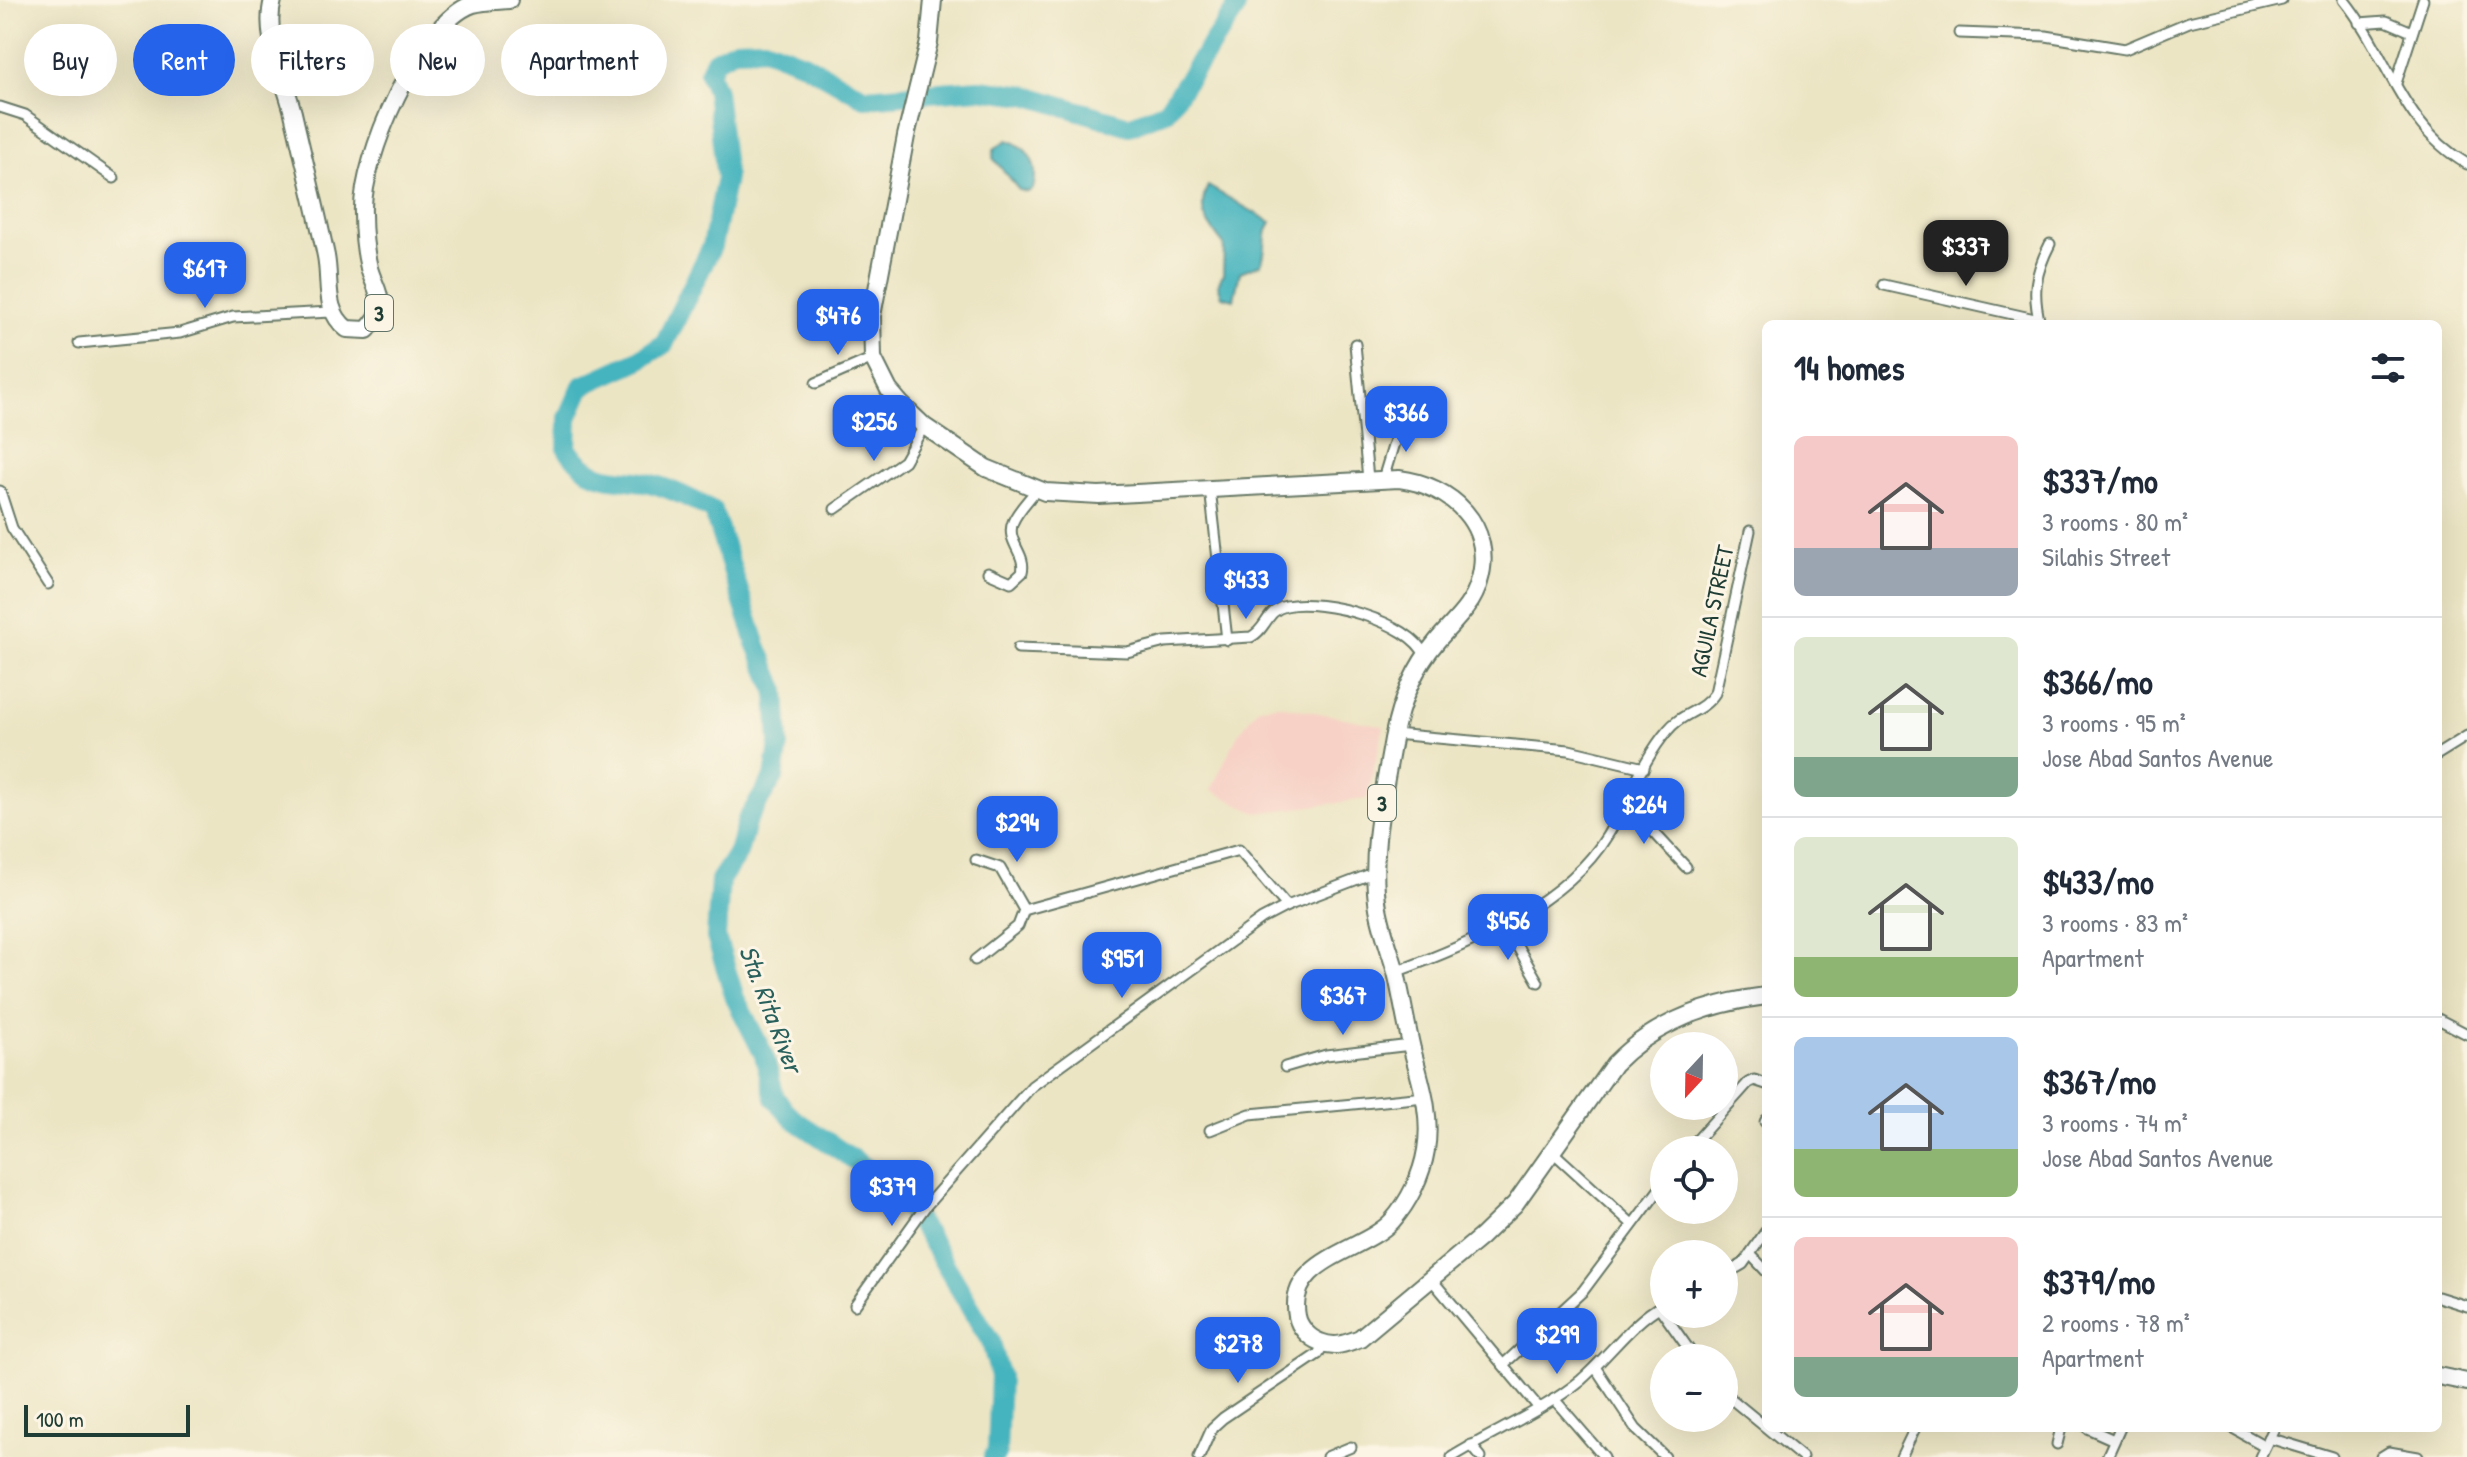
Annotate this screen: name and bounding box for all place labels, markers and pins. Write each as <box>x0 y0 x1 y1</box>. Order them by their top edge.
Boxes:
pin: $337 <box>1919 220 2013 288</box>
pin: $617 <box>158 242 252 310</box>
pin: $476 <box>791 289 885 357</box>
pin: $366 <box>1359 386 1453 454</box>
pin: $256 <box>827 395 921 463</box>
pin: $433 <box>1199 553 1293 621</box>
pin: $264 <box>1597 778 1691 846</box>
pin: $294 <box>970 796 1064 864</box>
pin: $456 <box>1461 894 1555 962</box>
pin: $951 <box>1075 932 1169 1000</box>
pin: $367 <box>1296 969 1390 1037</box>
pin: $379 <box>845 1160 939 1228</box>
pin: $299 <box>1510 1308 1604 1376</box>
pin: $278 <box>1191 1317 1285 1385</box>

